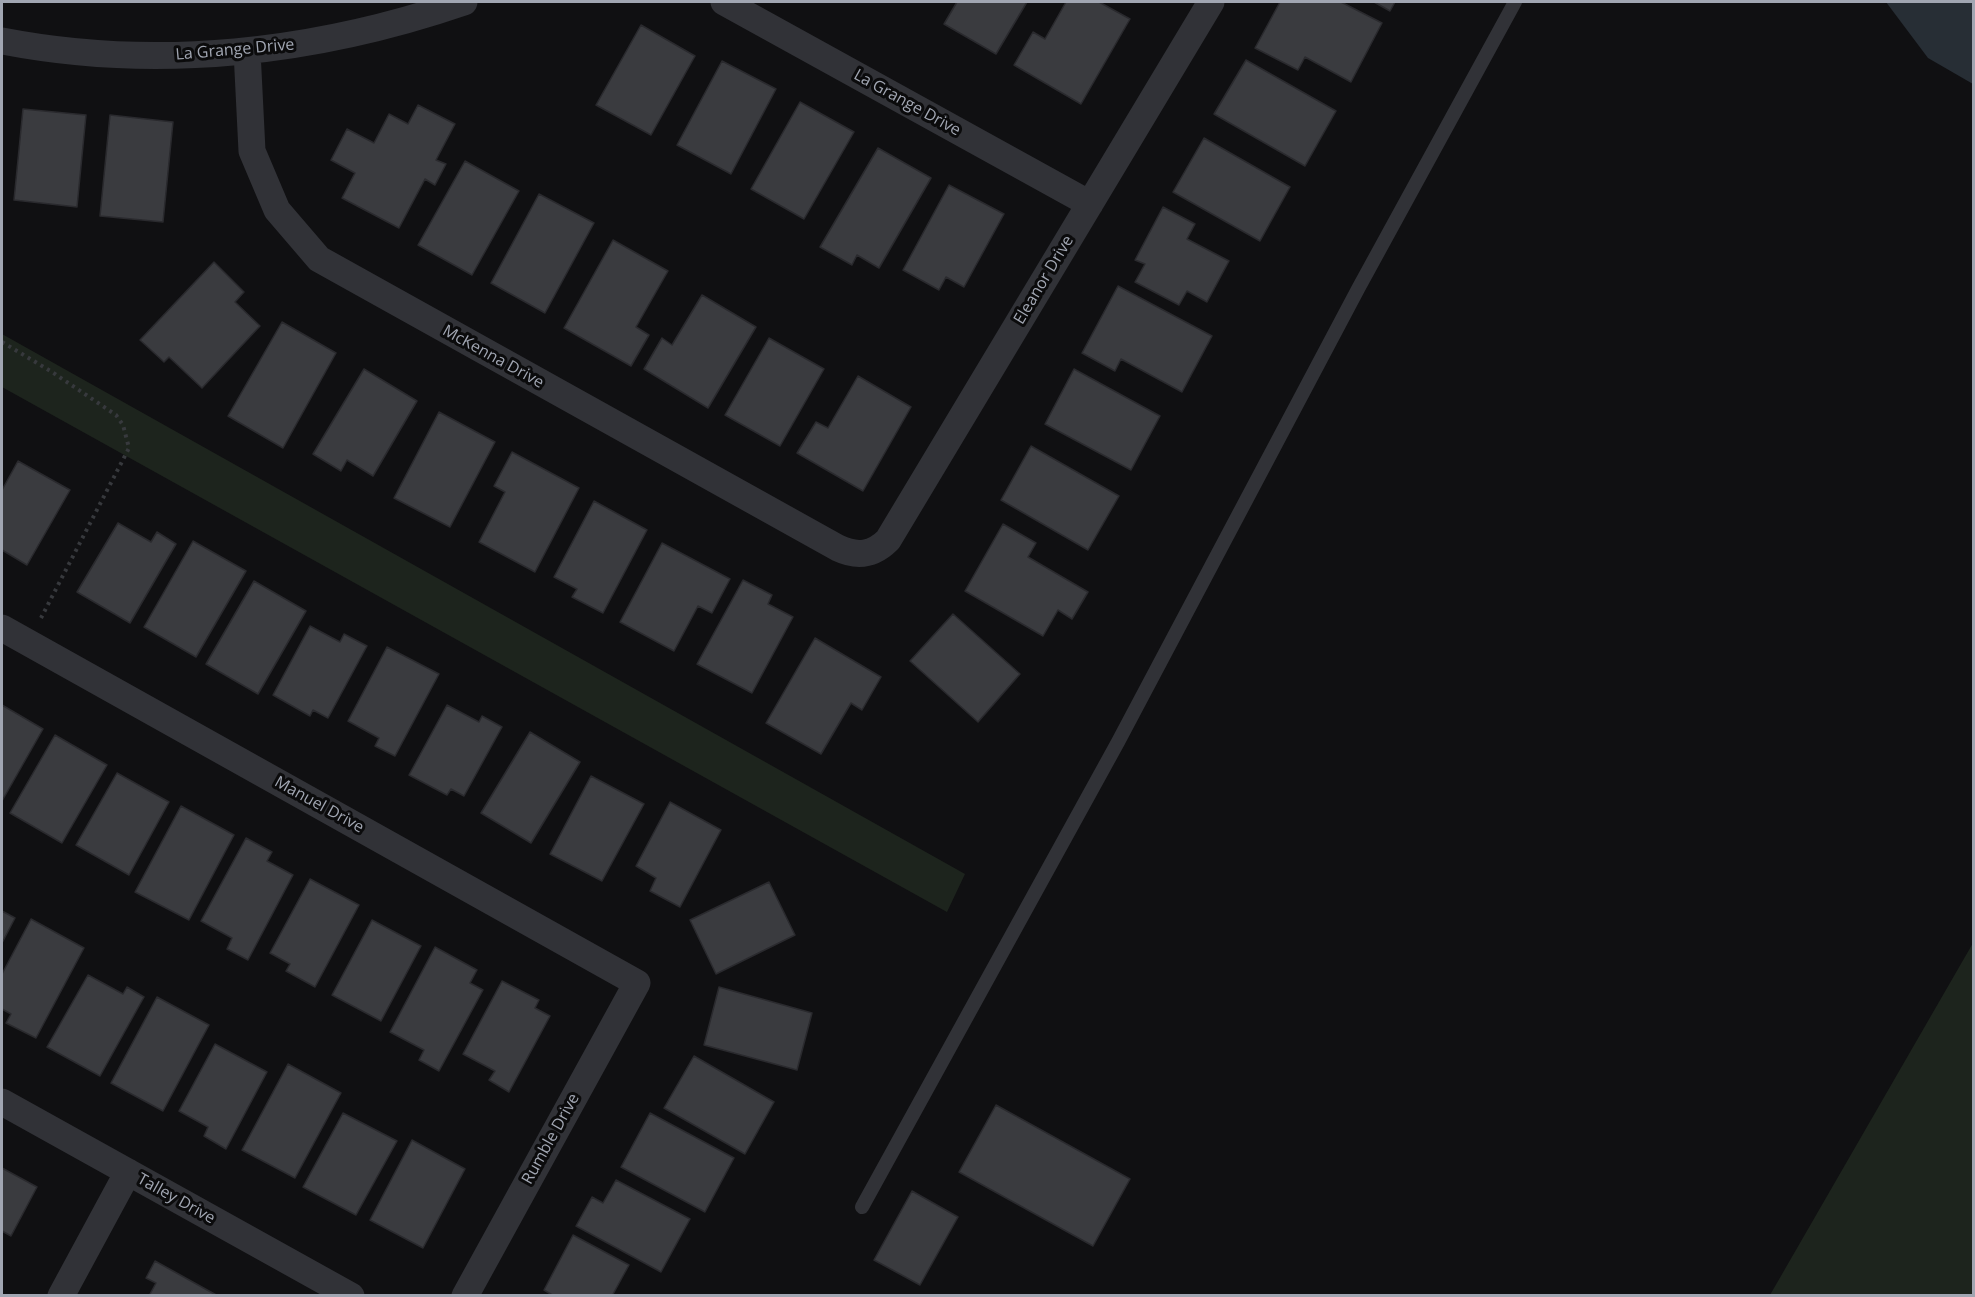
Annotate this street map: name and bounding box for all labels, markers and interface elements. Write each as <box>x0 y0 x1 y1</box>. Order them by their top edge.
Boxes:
street label: La Grange Drive <box>175 35 295 65</box>
street label: La Grange Drive <box>850 66 964 140</box>
street label: Eleanor Drive <box>1010 232 1078 328</box>
street label: McKenna Drive <box>439 321 547 393</box>
street label: Manuel Drive <box>271 773 367 837</box>
street label: Rumble Drive <box>518 1090 584 1188</box>
street label: Talley Drive <box>134 1170 218 1228</box>

